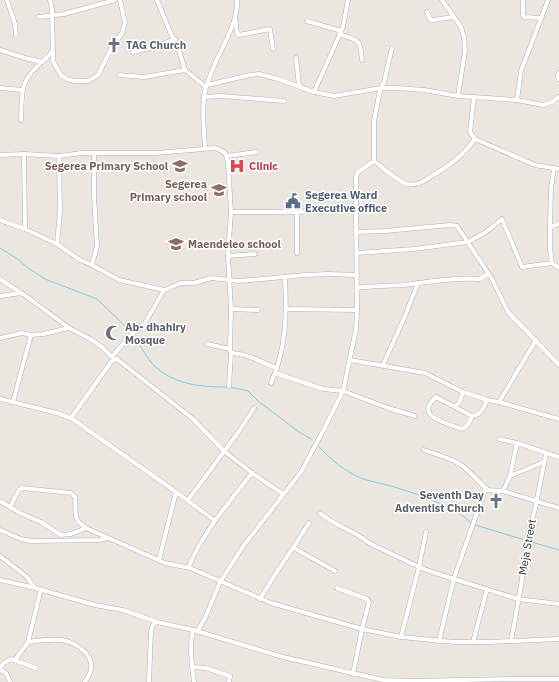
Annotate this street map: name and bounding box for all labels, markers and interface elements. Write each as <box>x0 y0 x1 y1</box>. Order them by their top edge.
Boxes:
church icon: TAG Church <box>105 36 123 54</box>
place label: TAG Church <box>126 38 186 52</box>
school or university icon: Segerea Primary School <box>171 157 189 175</box>
hospital icon: Clinic <box>228 157 246 175</box>
place label: Segerea Primary School <box>45 159 169 173</box>
place label: Clinic <box>249 159 278 173</box>
place label: Segerea Primary school <box>130 177 208 204</box>
school or university icon: Segerea Primary school <box>210 181 228 199</box>
place label: Segerea Ward Executive office <box>305 188 387 215</box>
public building icon: Segerea Ward Executive office <box>284 192 302 210</box>
school or university icon: Maendeleo school <box>167 235 185 253</box>
place label: Maendeleo school <box>188 237 281 251</box>
place label: Ab- dhahiry Mosque <box>125 320 186 347</box>
mosque icon: Ab- dhahiry Mosque <box>104 324 122 342</box>
place label: Seventh Day Adventist Church <box>395 488 484 515</box>
church icon: Seventh Day Adventist Church <box>487 492 505 510</box>
street label: Meja Street <box>515 518 539 576</box>

